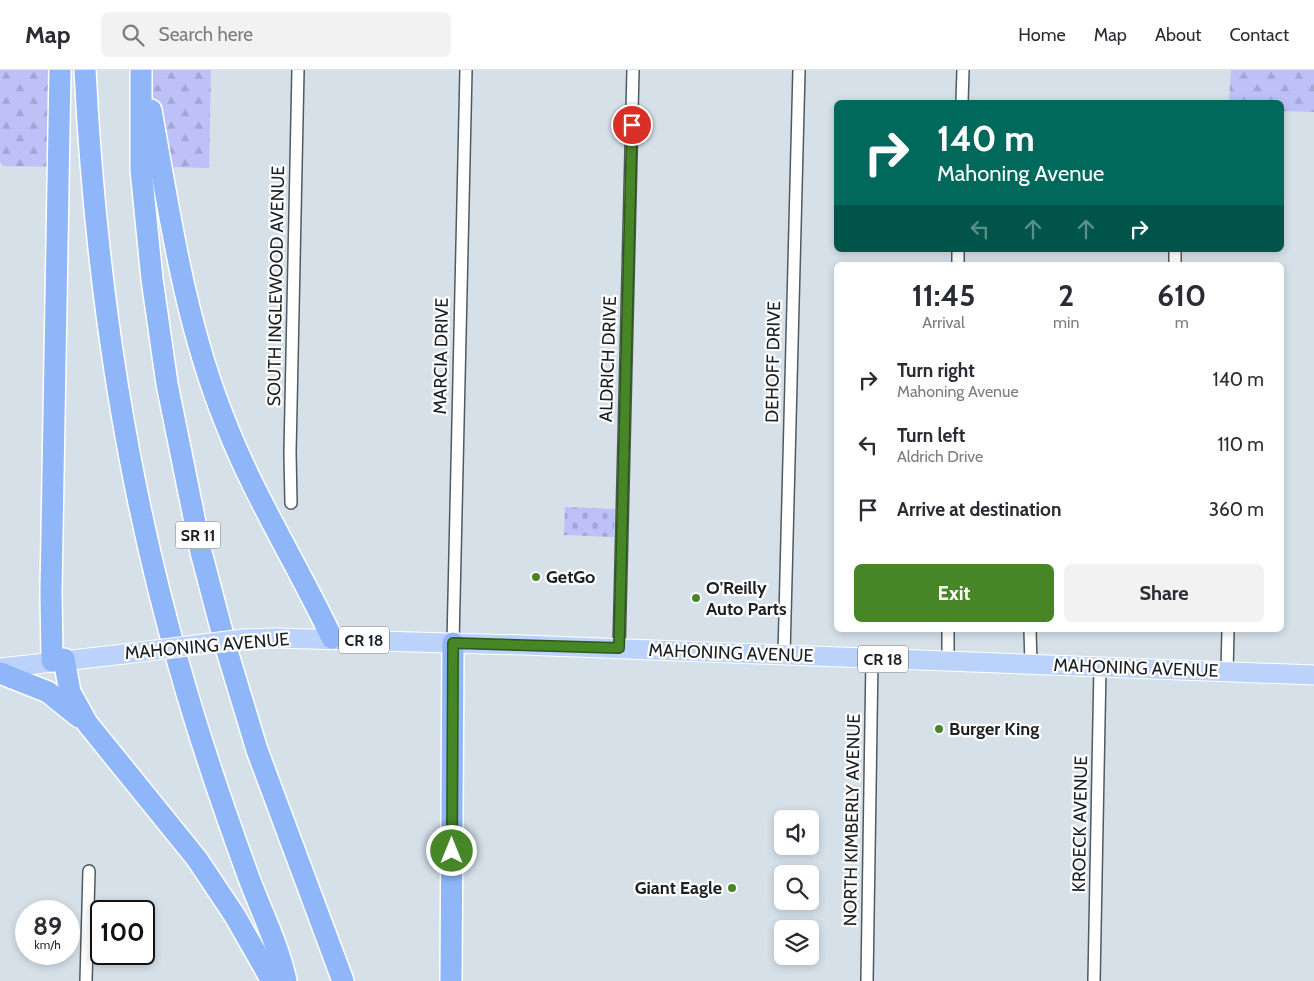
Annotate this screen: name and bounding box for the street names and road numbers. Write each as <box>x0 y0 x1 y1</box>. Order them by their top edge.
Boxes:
street label: SOUTH INGLEWOOD AVENUE <box>263 165 289 407</box>
street label: ALDRICH DRIVE <box>595 296 621 422</box>
street label: MARCIA DRIVE <box>429 297 453 415</box>
street label: DEHOFF DRIVE <box>761 301 785 423</box>
road number: SR 11 <box>176 522 220 548</box>
road number: CR 18 <box>339 626 389 654</box>
street label: MAHONING AVENUE <box>124 628 290 664</box>
street label: MAHONING AVENUE <box>648 639 814 667</box>
road number: CR 18 <box>858 646 908 672</box>
street label: MAHONING AVENUE <box>1053 654 1219 682</box>
street label: NORTH KIMBERLY AVENUE <box>839 713 865 926</box>
street label: KROECK AVENUE <box>1068 755 1092 893</box>

